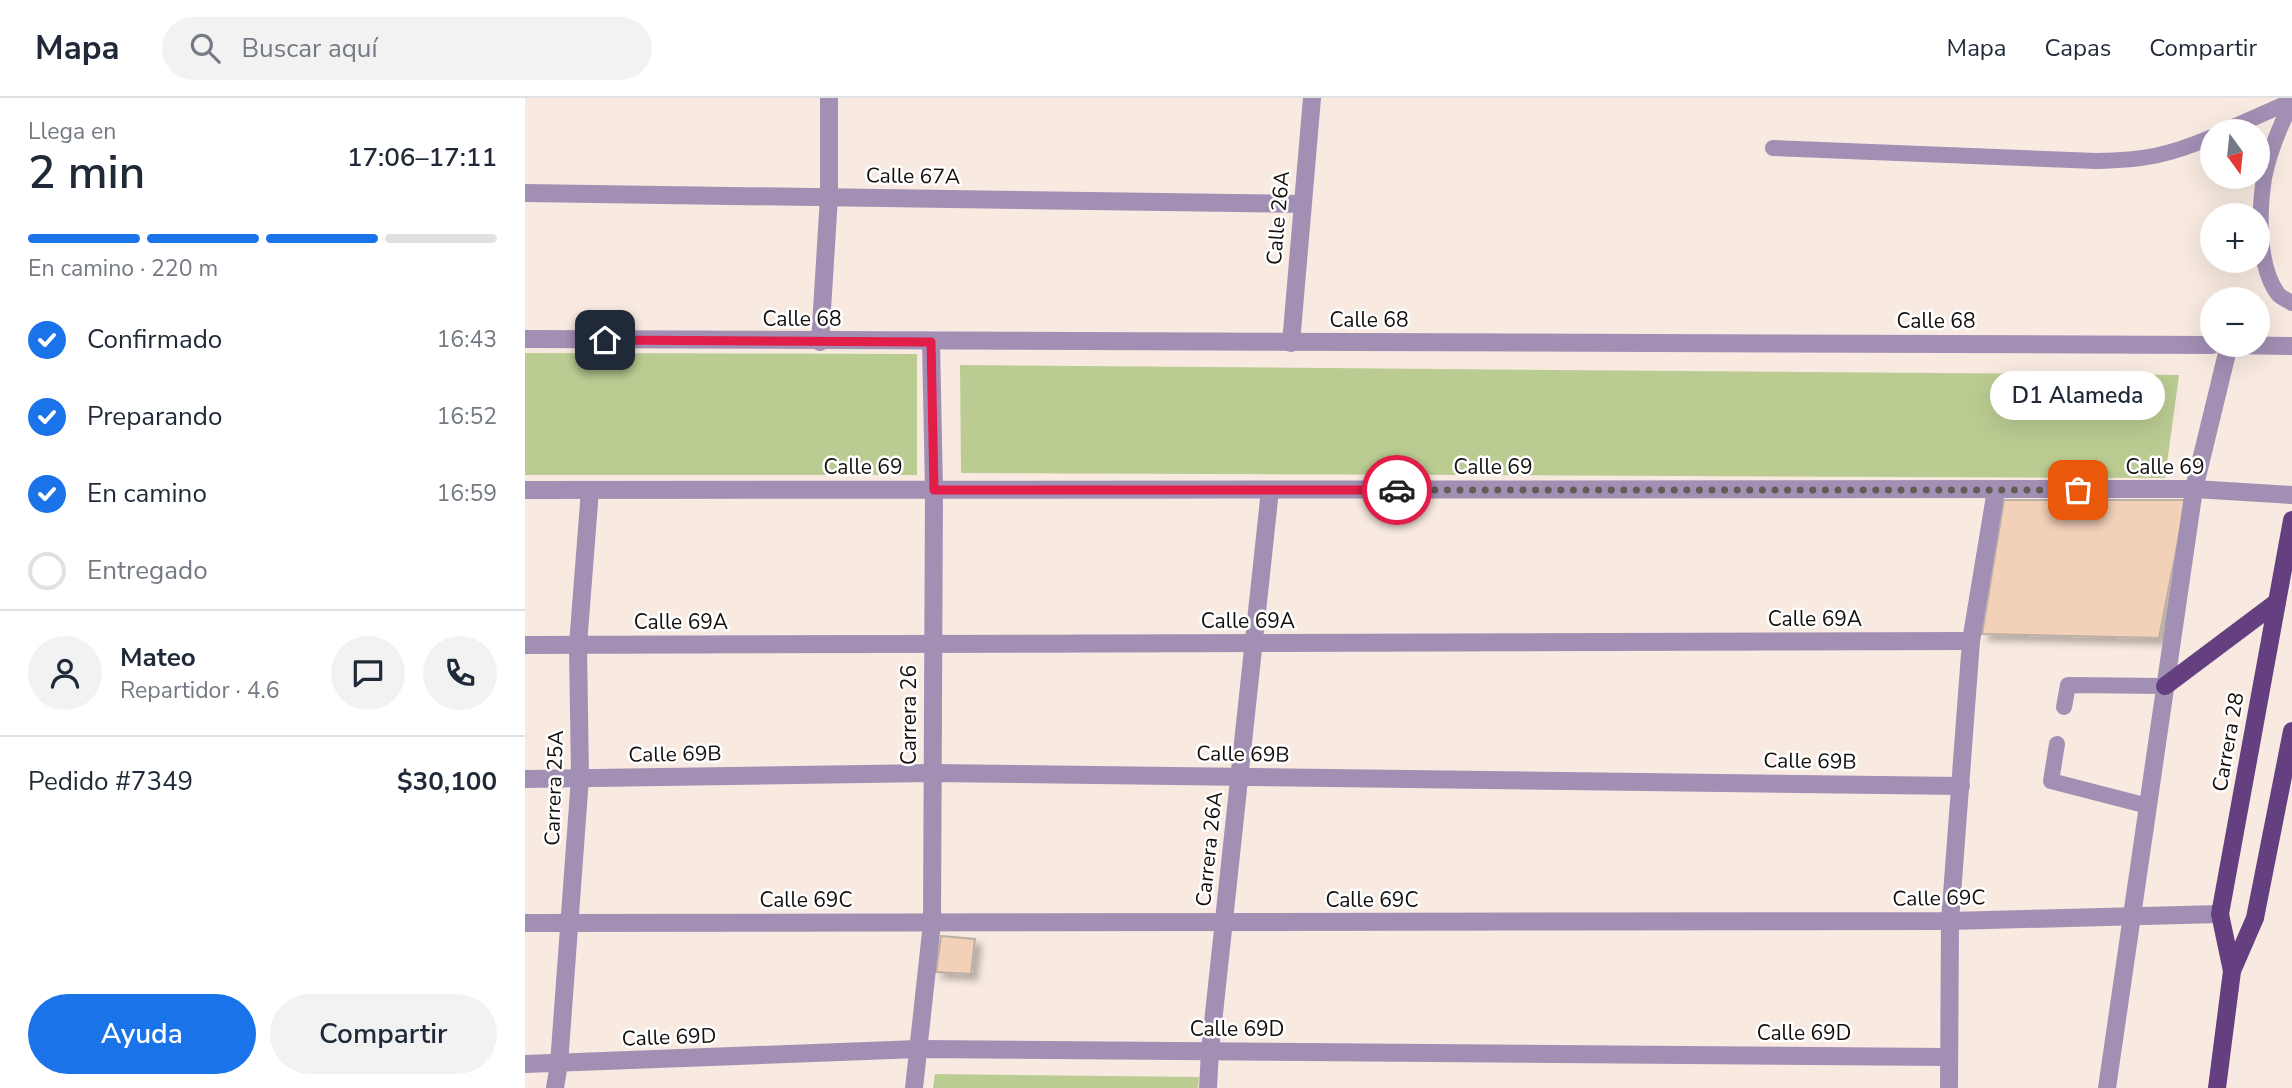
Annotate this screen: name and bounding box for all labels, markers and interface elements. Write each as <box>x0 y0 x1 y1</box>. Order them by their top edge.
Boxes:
search box <box>162 17 652 80</box>
text: Mapa <box>35 26 120 71</box>
icon: search <box>186 29 224 67</box>
text: Buscar aquí <box>242 31 377 66</box>
text: Mapa <box>1947 32 2007 64</box>
text: Capas <box>2045 32 2111 64</box>
text: Compartir <box>2149 32 2257 64</box>
text: Llega en <box>28 116 116 147</box>
north arrow <box>2200 119 2270 189</box>
map controls <box>2200 119 2270 357</box>
text: 17:06–17:11 <box>347 140 497 175</box>
text: 2 min <box>28 141 145 204</box>
street label: Calle 67A <box>866 161 960 191</box>
street label: Calle 26A <box>1260 170 1296 266</box>
button: + <box>2200 203 2270 273</box>
text: En camino · 220 m <box>28 253 218 284</box>
button: − <box>2200 287 2270 357</box>
street label: Calle 68 <box>762 305 842 333</box>
street label: Calle 68 <box>1329 306 1409 334</box>
street label: Calle 68 <box>1896 307 1976 335</box>
pin <box>575 310 635 370</box>
icon: check <box>28 321 66 359</box>
icon: home <box>586 321 624 359</box>
text: Confirmado <box>87 322 222 357</box>
text: 16:43 <box>437 324 497 355</box>
callout: D1 Alameda <box>1991 371 2165 420</box>
text: D1 Alameda <box>2012 380 2143 411</box>
icon: check <box>28 398 66 436</box>
text: Preparando <box>87 399 222 434</box>
text: 16:52 <box>437 401 497 432</box>
street label: Calle 69 <box>823 453 903 481</box>
street label: Calle 69 <box>1453 453 1533 481</box>
street label: Calle 69 <box>2125 453 2205 481</box>
courier <box>1362 455 1432 525</box>
pin <box>2048 460 2108 520</box>
icon: car <box>1378 471 1416 509</box>
icon: bag <box>2059 471 2097 509</box>
icon: check <box>28 475 66 513</box>
text: En camino <box>87 476 207 511</box>
text: 16:59 <box>437 478 497 509</box>
text: Entregado <box>87 553 208 588</box>
street label: Calle 69A <box>1768 605 1862 633</box>
street label: Calle 69A <box>1201 607 1295 635</box>
street label: Calle 69A <box>634 608 728 636</box>
button: person <box>28 636 102 710</box>
button: chat <box>331 636 405 710</box>
button: phone <box>423 636 497 710</box>
text: Mateo <box>120 640 196 675</box>
street label: Carrera 26 <box>895 665 923 765</box>
text: Repartidor · 4.6 <box>120 675 280 706</box>
street label: Carrera 28 <box>2206 690 2250 794</box>
street label: Carrera 25A <box>538 730 570 846</box>
street label: Calle 69B <box>628 739 722 769</box>
street label: Calle 69B <box>1196 739 1290 769</box>
street label: Calle 69B <box>1763 746 1857 776</box>
text: Pedido #7349 <box>28 764 193 799</box>
text: $30,100 <box>397 764 497 799</box>
street label: Carrera 26A <box>1189 790 1229 908</box>
street label: Calle 69C <box>1892 883 1986 913</box>
street label: Calle 69C <box>759 886 853 914</box>
street label: Calle 69C <box>1325 886 1419 914</box>
button: Ayuda <box>28 994 256 1074</box>
button: Compartir <box>270 994 497 1074</box>
street label: Calle 69D <box>1190 1015 1284 1043</box>
street label: Calle 69D <box>1757 1019 1851 1047</box>
street label: Calle 69D <box>621 1021 717 1053</box>

